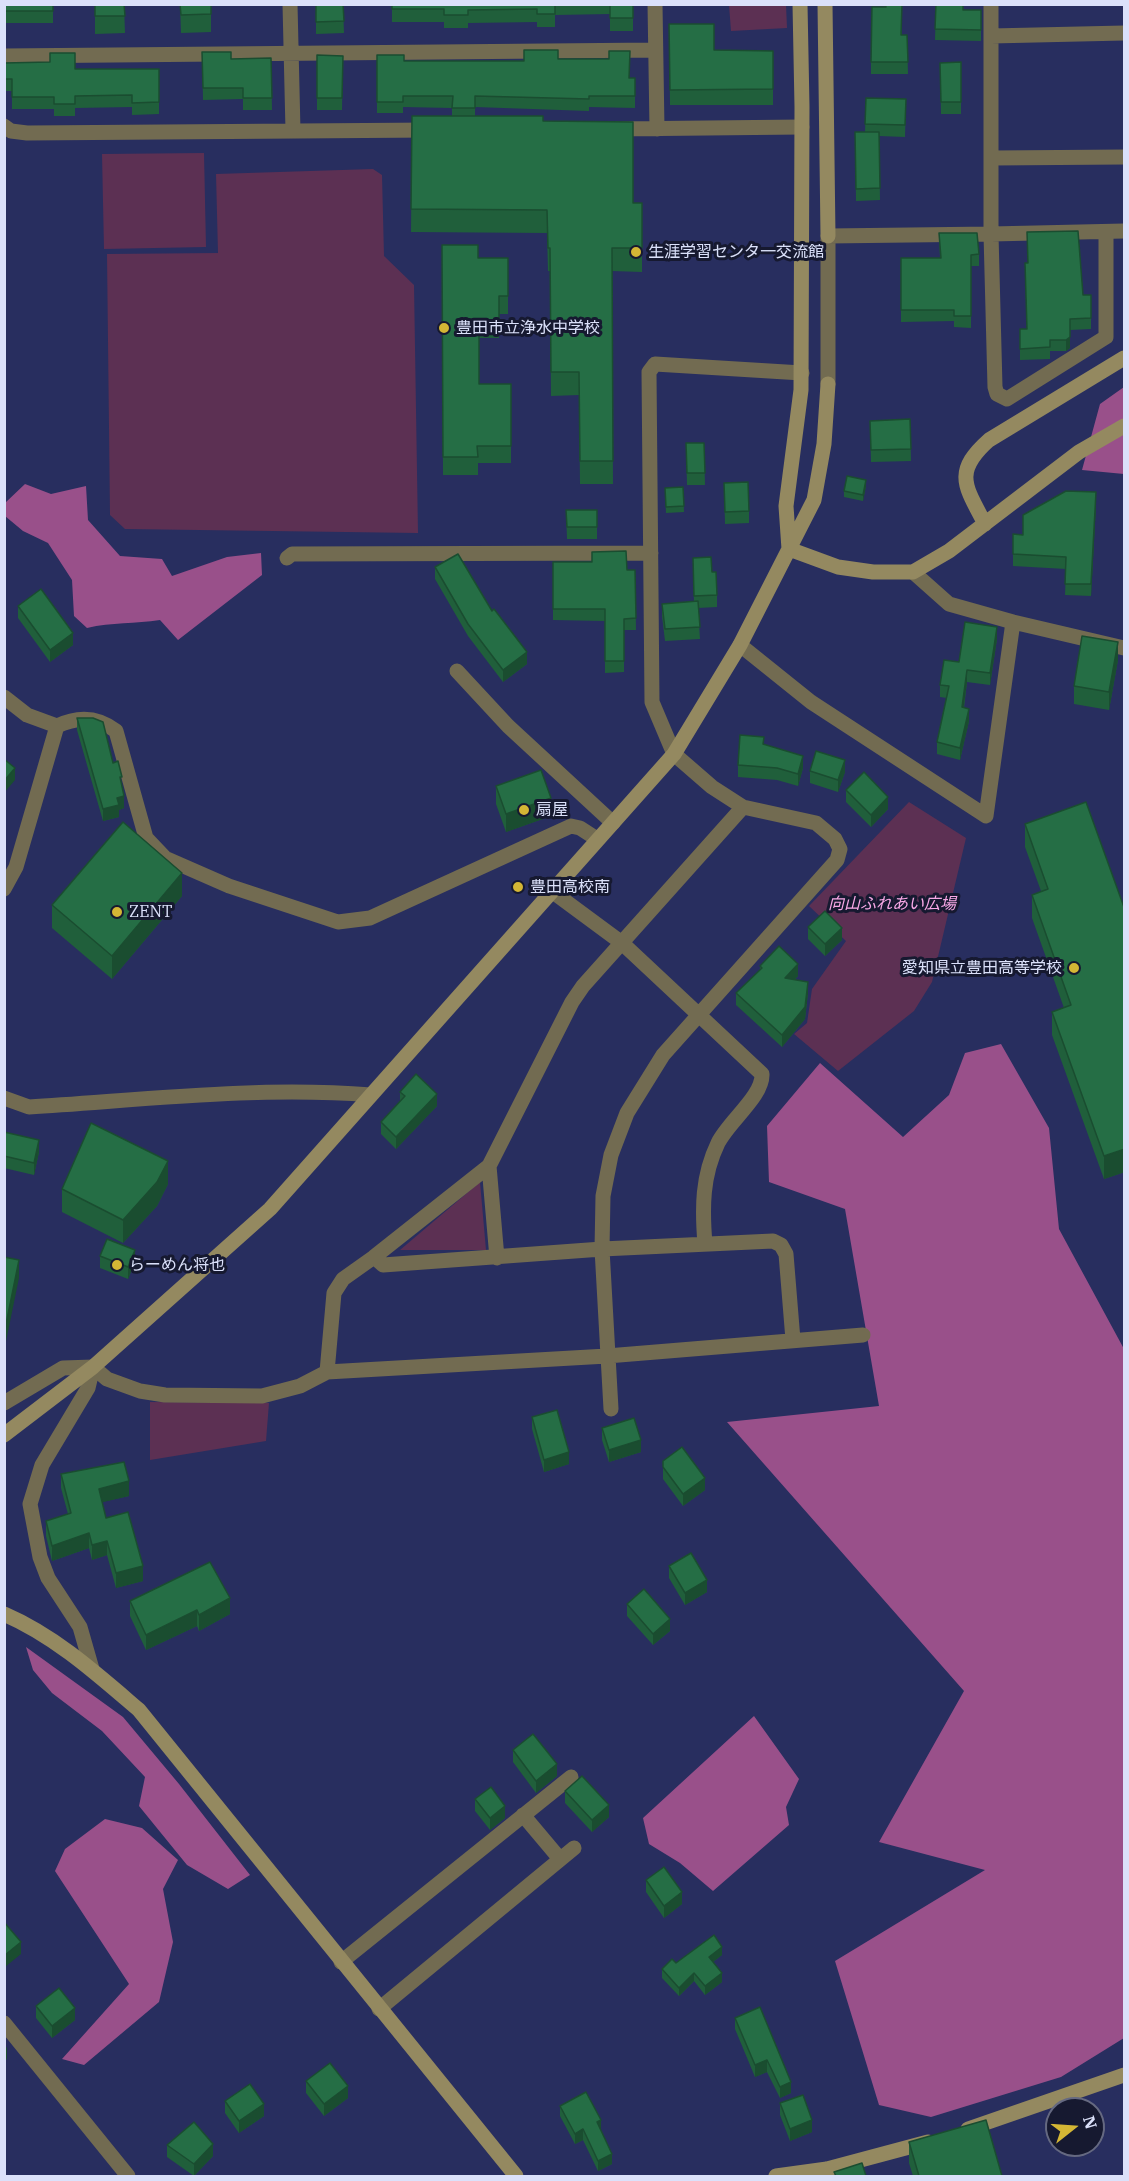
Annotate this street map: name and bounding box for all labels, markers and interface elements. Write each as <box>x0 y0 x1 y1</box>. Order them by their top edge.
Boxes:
place label: 生涯学習センタ一交流館 <box>648 242 824 262</box>
marker: 生涯学習センタ一交流館 <box>629 245 643 259</box>
place label: 豊田市立浄水中学校 <box>456 318 600 338</box>
marker: 豊田市立浄水中学校 <box>437 321 451 335</box>
place label: 扇屋 <box>536 800 568 820</box>
marker: 扇屋 <box>517 803 531 817</box>
place label: 豊田高校南 <box>530 877 610 897</box>
marker: 豊田高校南 <box>511 880 525 894</box>
park label: 向山ふれあい広場 <box>828 894 956 914</box>
place label: ZENT <box>129 902 172 922</box>
marker: ZENT <box>110 905 124 919</box>
place label: 愛知県立豊田高等学校 <box>902 958 1062 978</box>
marker: 愛知県立豊田高等学校 <box>1067 961 1081 975</box>
place label: らーめん将也 <box>129 1255 225 1275</box>
marker: らーめん将也 <box>110 1258 124 1272</box>
north arrow <box>1045 2097 1105 2157</box>
text: N <box>1079 2113 1102 2131</box>

